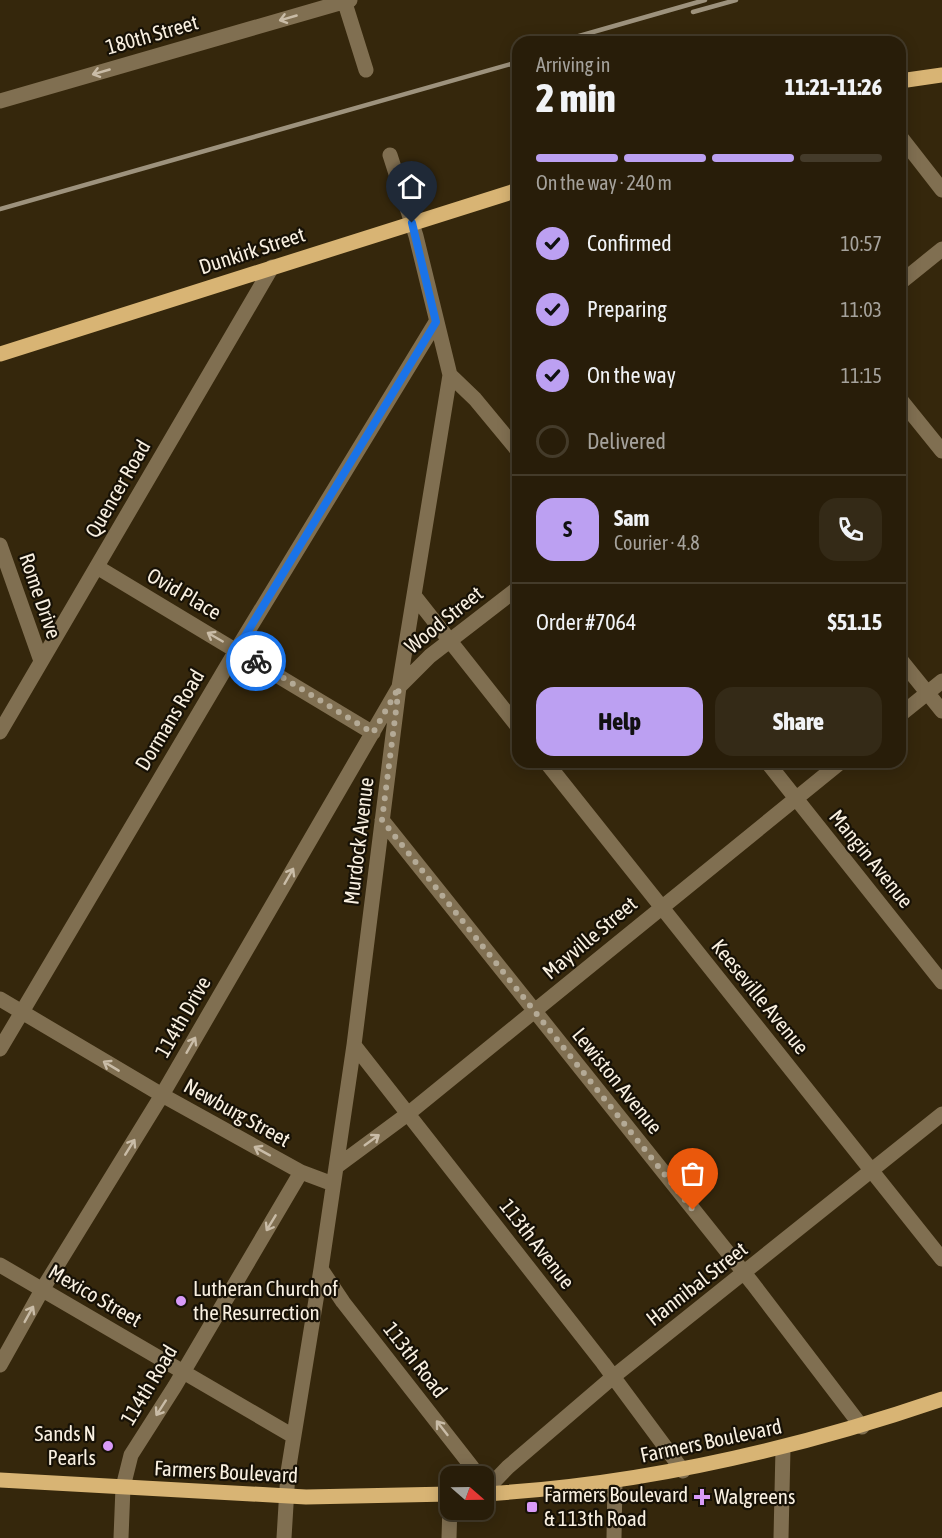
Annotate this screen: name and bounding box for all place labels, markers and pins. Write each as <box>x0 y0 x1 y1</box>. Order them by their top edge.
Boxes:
pin <box>386 161 437 223</box>
pin <box>667 1148 718 1210</box>
place label: Lutheran Church of the Resurrection <box>193 1276 338 1324</box>
marker: Lutheran Church of the Resurrection <box>174 1294 188 1308</box>
place label: Sands N Pearls <box>35 1421 96 1469</box>
marker: Sands N Pearls <box>101 1439 115 1453</box>
place label: Farmers Boulevard & 113th Road <box>544 1482 688 1530</box>
place label: Walgreens <box>714 1484 795 1508</box>
marker: Walgreens <box>695 1490 709 1504</box>
marker: Farmers Boulevard & 113th Road <box>525 1500 539 1514</box>

